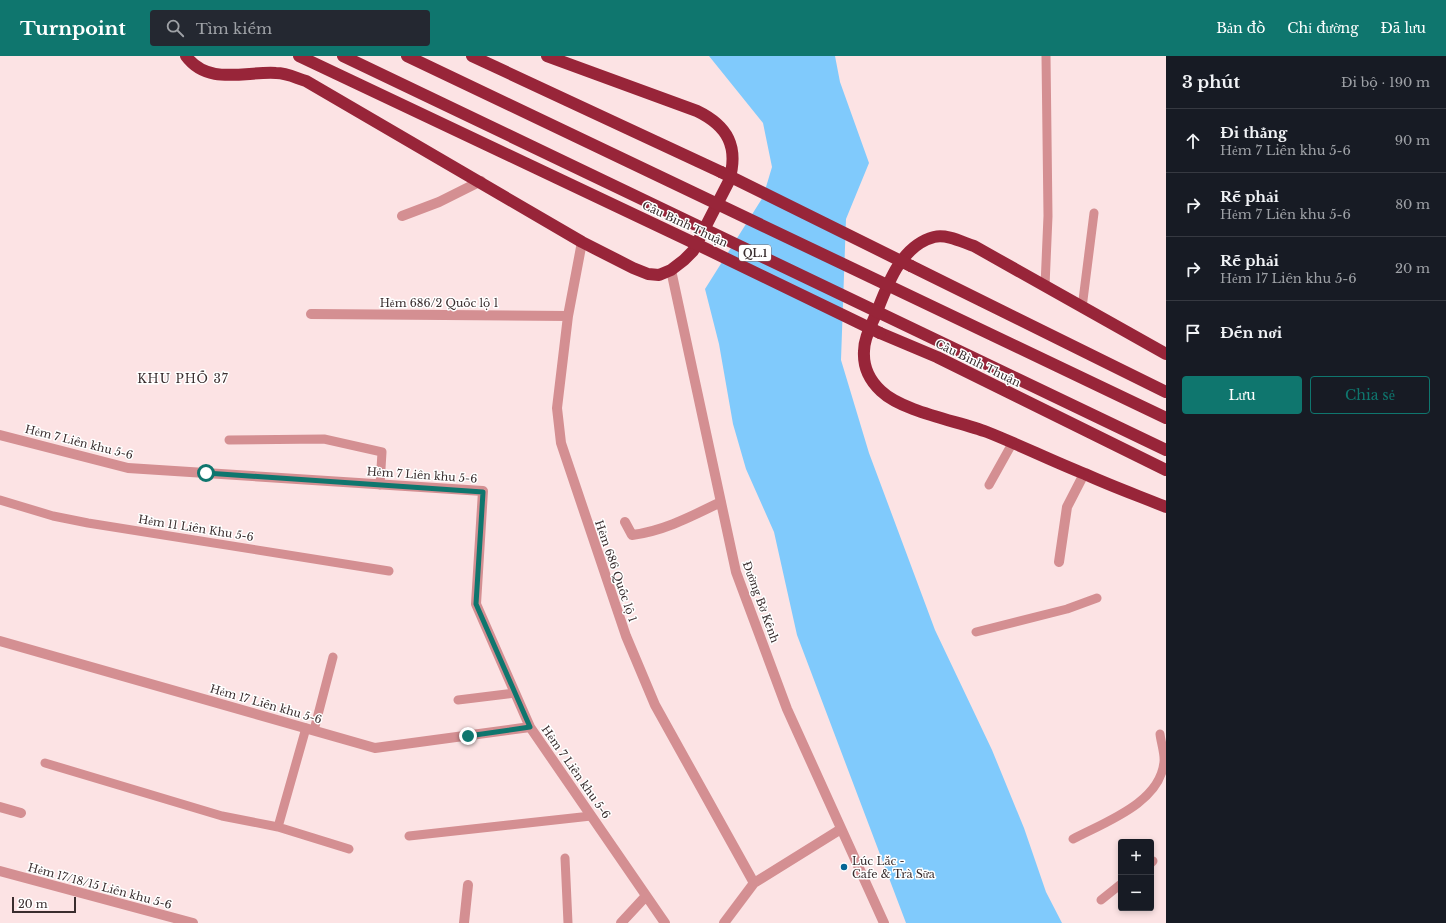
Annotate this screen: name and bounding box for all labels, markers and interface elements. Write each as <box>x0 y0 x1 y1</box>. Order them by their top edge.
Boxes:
search box <box>150 10 430 46</box>
text: Turnpoint <box>20 17 126 40</box>
icon: search <box>164 17 186 39</box>
text: Tìm kiếm <box>196 19 272 38</box>
text: Bản đồ <box>1216 19 1265 37</box>
text: Chỉ đường <box>1287 19 1359 37</box>
text: Đã lưu <box>1381 19 1426 37</box>
text: 3 phút <box>1182 72 1240 93</box>
text: Đi bộ · 190 m <box>1341 74 1430 91</box>
text: Đi thẳng <box>1220 123 1287 142</box>
icon: ahead <box>1182 130 1204 152</box>
text: 90 m <box>1395 132 1430 149</box>
text: Hẻm 7 Liên khu 5-6 <box>1220 142 1351 159</box>
text: Rẽ phải <box>1220 187 1279 206</box>
icon: right <box>1182 194 1204 216</box>
text: 80 m <box>1395 196 1430 213</box>
street label: Cầu Bình Thuận <box>640 198 730 250</box>
text: Hẻm 7 Liên khu 5-6 <box>1220 206 1351 223</box>
road number: QL.1 <box>739 245 771 261</box>
text: Rẽ phải <box>1220 251 1279 270</box>
icon: right <box>1182 258 1204 280</box>
text: 20 m <box>1395 260 1430 277</box>
text: Hẻm 17 Liên khu 5-6 <box>1220 270 1357 287</box>
street label: Hẻm 686/2 Quốc lộ 1 <box>380 296 498 310</box>
icon: arrive <box>1182 322 1204 344</box>
text: Đến nơi <box>1220 323 1282 342</box>
street label: Cầu Bình Thuận <box>933 336 1023 390</box>
district label: KHU PHỐ 37 <box>137 370 229 386</box>
button: Lưu <box>1182 376 1302 414</box>
button: Chia sẻ <box>1310 376 1430 414</box>
street label: Hẻm 7 Liên khu 5-6 <box>24 422 134 462</box>
route start <box>197 464 215 482</box>
street label: Hẻm 7 Liên khu 5-6 <box>366 464 478 486</box>
street label: Hẻm 11 Liên Khu 5-6 <box>137 512 255 544</box>
street label: Hẻm 686 Quốc lộ 1 <box>592 518 640 624</box>
street label: Đường Bờ Kênh <box>740 559 782 645</box>
street label: Hẻm 17 Liên khu 5-6 <box>208 681 324 727</box>
street label: Hẻm 7 Liên khu 5-6 <box>538 723 614 821</box>
route end <box>459 727 477 745</box>
map controls <box>1118 839 1154 911</box>
button: + <box>1118 839 1154 875</box>
place label: Lúc Lắc - Cafe & Trà Sữa <box>852 854 936 881</box>
street label: Hẻm 17/18/15 Liên khu 5-6 <box>27 860 173 912</box>
marker: Lúc Lắc - Cafe & Trà Sữa <box>839 862 849 872</box>
button: − <box>1118 875 1154 911</box>
scale bar <box>12 895 76 914</box>
text: 20 m <box>18 897 48 911</box>

